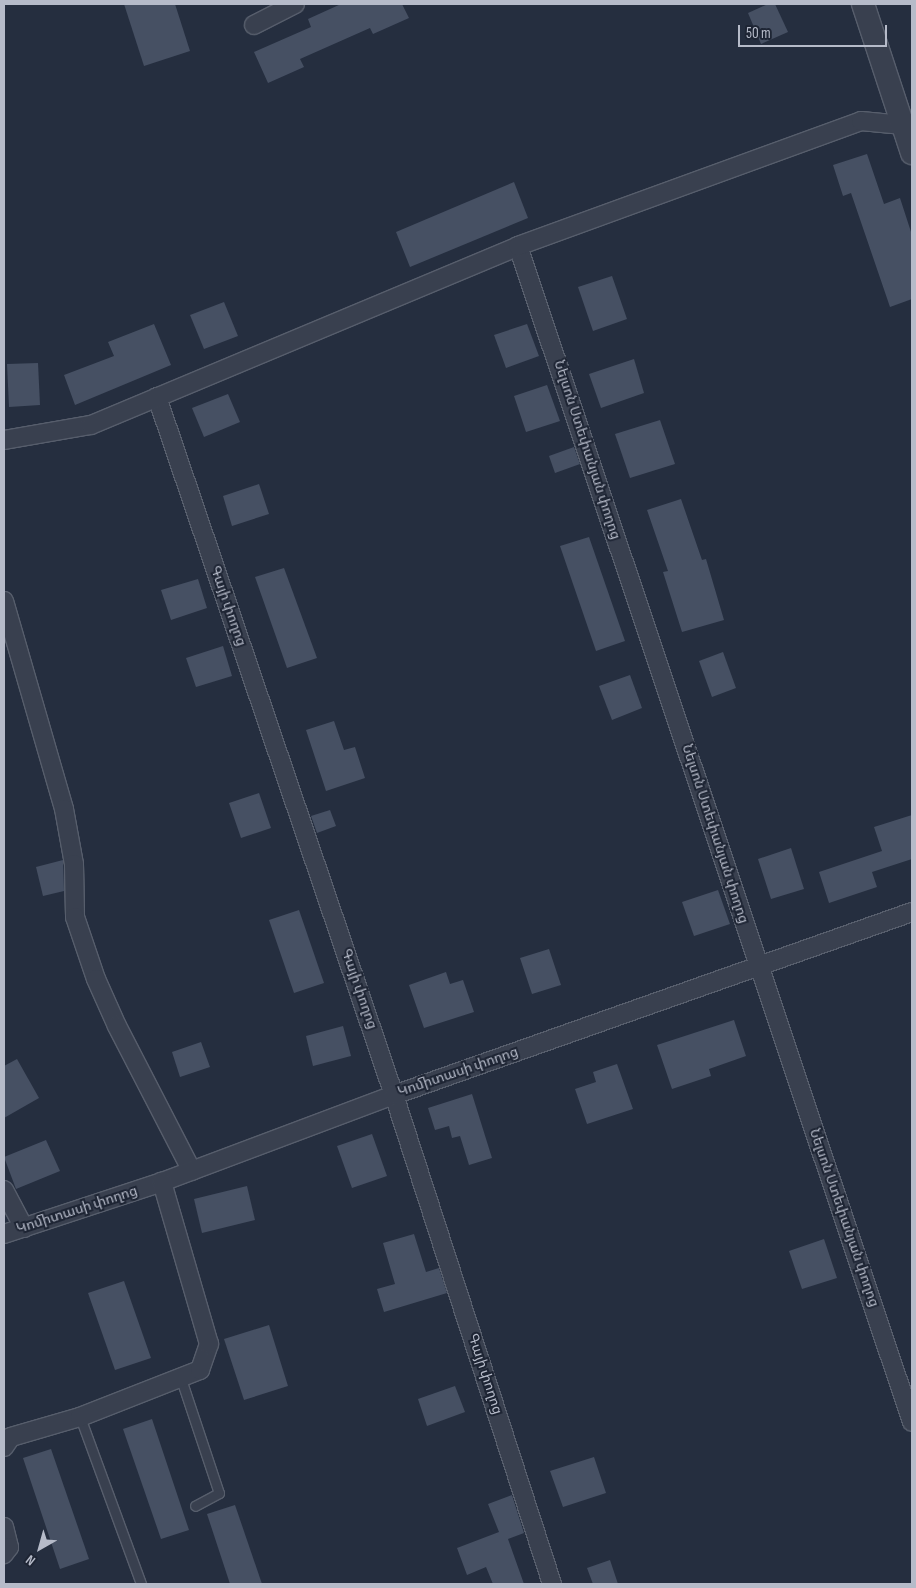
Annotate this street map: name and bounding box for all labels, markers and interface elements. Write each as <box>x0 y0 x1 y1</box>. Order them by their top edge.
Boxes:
scale bar <box>741 15 890 47</box>
text: 50 m <box>746 24 771 43</box>
street label: Նելսոն Ստեփանյան փողոց <box>550 358 624 542</box>
street label: Գայի փողոց <box>206 564 250 648</box>
street label: Նելսոն Ստեփանյան փողոց <box>678 742 752 926</box>
street label: Գայի փողոց <box>337 947 381 1031</box>
street label: Կոմիտասի փողոց <box>396 1043 520 1101</box>
street label: Նելսոն Ստեփանյան փողոց <box>806 1127 882 1309</box>
street label: Կոմիտասի փողոց <box>14 1182 140 1238</box>
street label: Գայի փողոց <box>464 1331 506 1417</box>
north arrow <box>15 1523 65 1573</box>
text: N <box>22 1551 39 1569</box>

